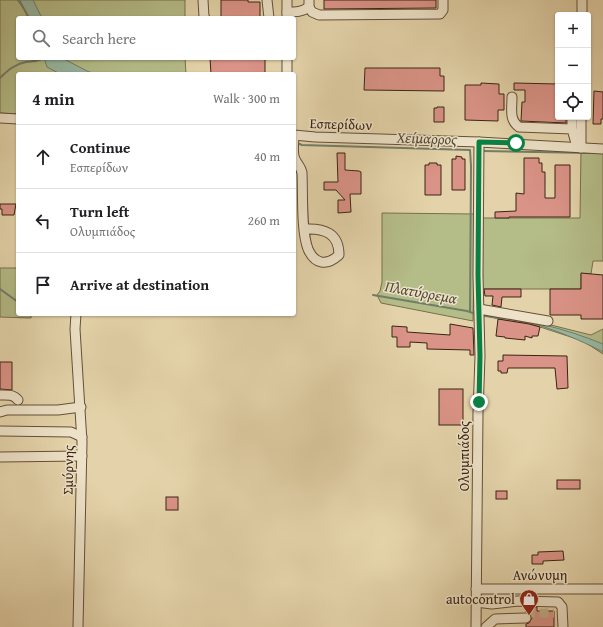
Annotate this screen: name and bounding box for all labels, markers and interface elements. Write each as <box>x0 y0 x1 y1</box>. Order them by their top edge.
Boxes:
map controls <box>555 12 591 120</box>
button: + <box>555 12 591 48</box>
search box <box>16 16 296 60</box>
icon: search <box>30 27 52 49</box>
text: Search here <box>62 28 136 49</box>
button: − <box>555 48 591 84</box>
button: locate <box>555 84 591 120</box>
text: 4 min <box>32 86 74 111</box>
text: Walk · 300 m <box>213 89 280 108</box>
street label: Εσπερίδων <box>309 113 373 135</box>
water label: Χείμαρρος <box>395 126 459 150</box>
route start <box>507 134 525 152</box>
text: Continue <box>70 137 131 158</box>
icon: ahead <box>32 146 54 168</box>
text: 40 m <box>254 147 280 166</box>
text: Εσπερίδων <box>70 158 128 177</box>
text: Turn left <box>70 201 129 222</box>
icon: left <box>32 210 54 232</box>
text: 260 m <box>248 211 280 230</box>
text: Ολυμπιάδος <box>70 222 135 241</box>
icon: arrive <box>32 274 54 296</box>
text: Arrive at destination <box>70 274 209 295</box>
water label: Πλατύρρεμα <box>382 275 459 309</box>
route end <box>470 393 488 411</box>
street label: Ολυμπιάδος <box>454 421 474 491</box>
street label: Σμύρνης <box>58 445 78 495</box>
street label: Ανώνυμη <box>513 565 567 585</box>
shop icon: autocontrol <box>518 588 540 616</box>
place label: autocontrol <box>446 589 515 609</box>

